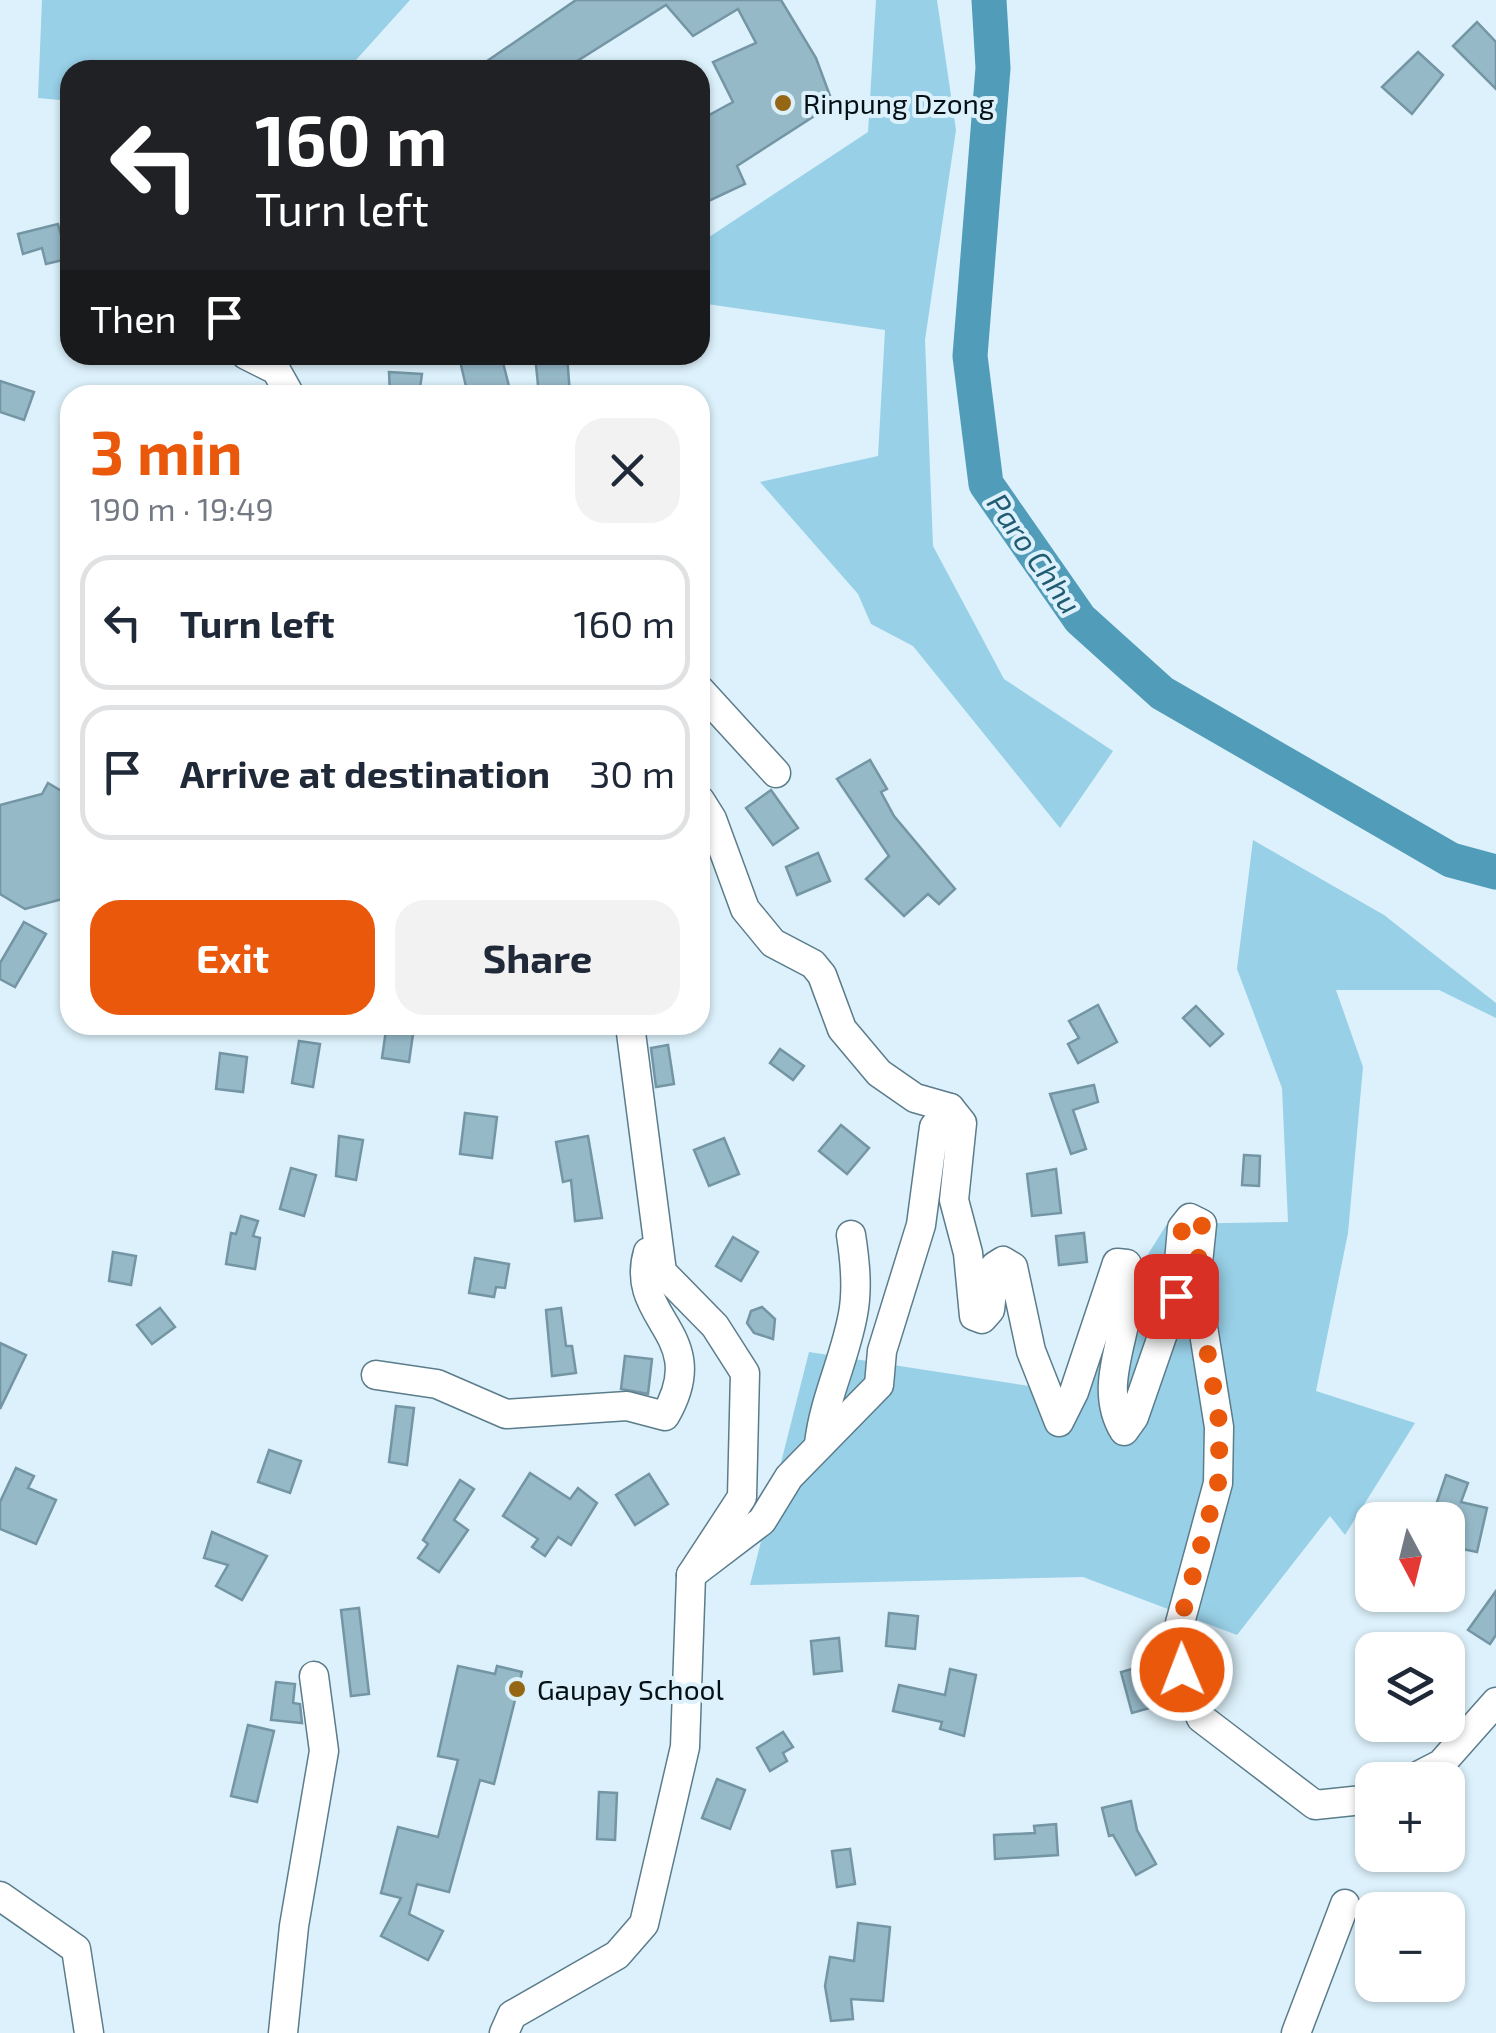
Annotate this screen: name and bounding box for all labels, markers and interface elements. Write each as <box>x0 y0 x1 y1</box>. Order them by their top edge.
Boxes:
place label: Rinpung Dzong <box>803 86 995 120</box>
marker: Rinpung Dzong <box>772 92 794 114</box>
text: 160 m <box>255 96 448 180</box>
icon: left <box>90 100 220 230</box>
text: Turn left <box>255 181 429 235</box>
icon: arrive <box>197 290 252 345</box>
text: Then <box>90 295 177 341</box>
text: 3 min <box>90 415 242 487</box>
button: close <box>575 418 680 523</box>
water label: Paro Chhu <box>980 486 1090 620</box>
text: 190 m · 19:49 <box>90 489 274 527</box>
icon: left <box>95 595 150 650</box>
text: Turn left <box>180 600 335 646</box>
text: 160 m <box>573 600 675 646</box>
icon: arrive <box>95 745 150 800</box>
text: Arrive at destination <box>180 750 550 796</box>
text: 30 m <box>589 750 675 796</box>
button: Exit <box>90 900 375 1015</box>
button: Share <box>395 900 680 1015</box>
pin <box>1134 1254 1219 1339</box>
icon: arrive <box>1149 1269 1204 1324</box>
north arrow <box>1355 1502 1465 1612</box>
map controls <box>1355 1502 1465 2002</box>
position arrow <box>1130 1618 1234 1722</box>
button: layers <box>1355 1632 1465 1742</box>
place label: Gaupay School <box>537 1672 724 1706</box>
marker: Gaupay School <box>506 1678 528 1700</box>
button: + <box>1355 1762 1465 1872</box>
button: − <box>1355 1892 1465 2002</box>

